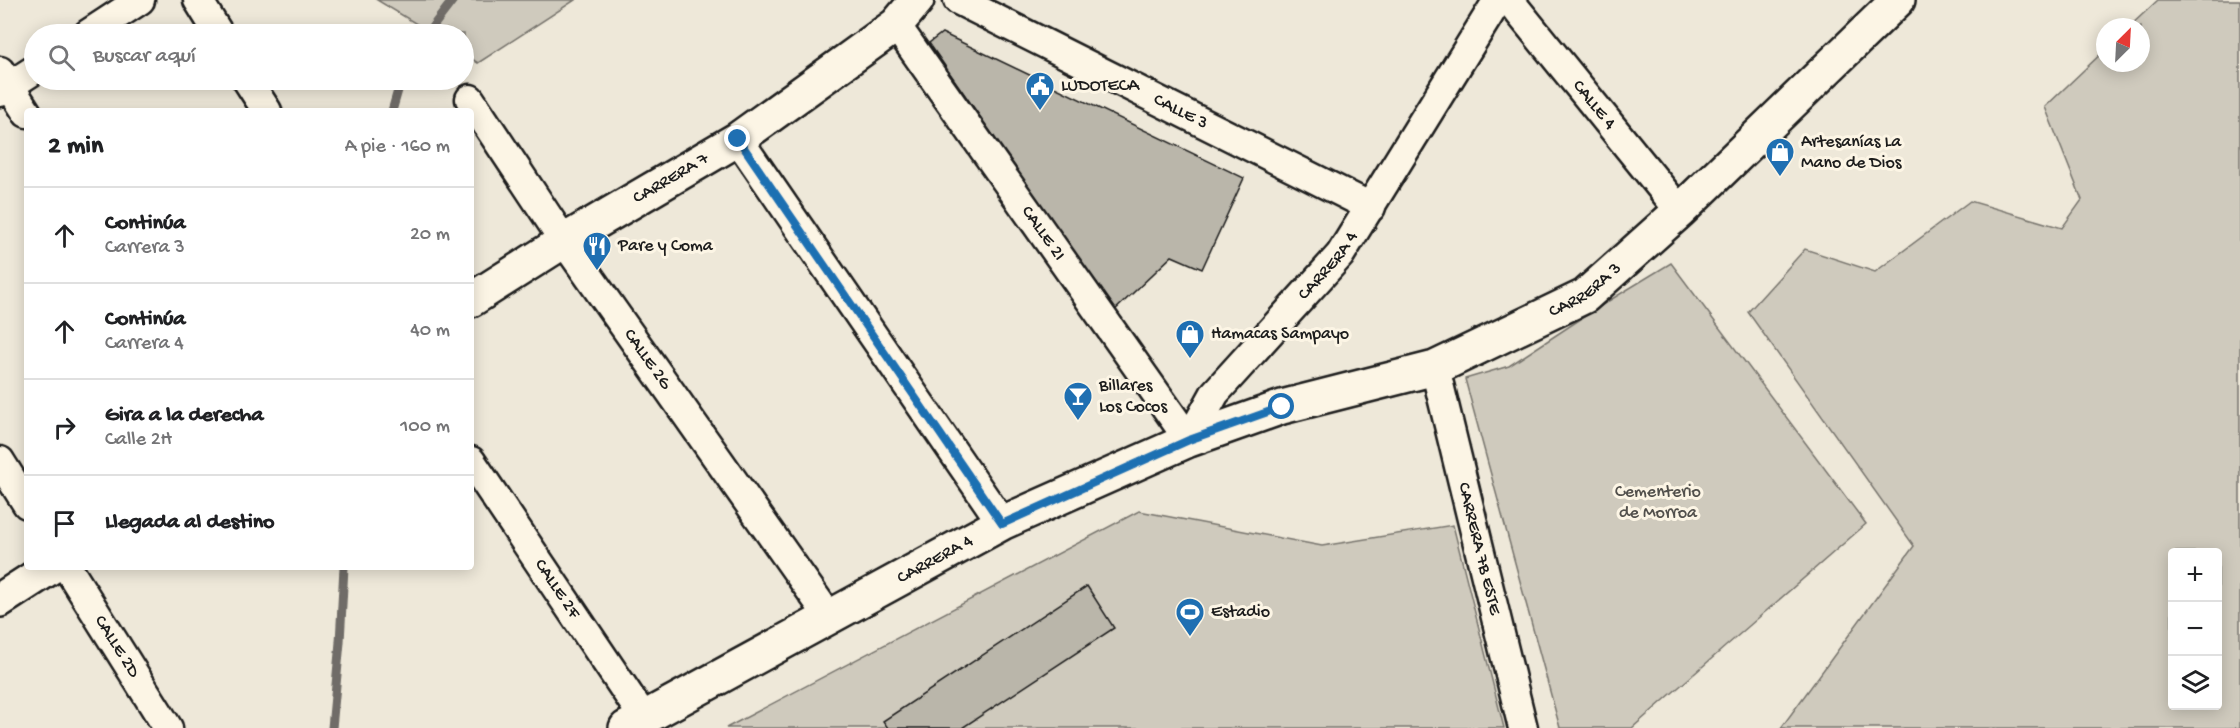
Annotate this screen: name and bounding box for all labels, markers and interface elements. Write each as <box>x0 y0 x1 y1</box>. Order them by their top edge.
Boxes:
north arrow <box>2096 18 2150 72</box>
search box <box>24 24 474 90</box>
icon: search <box>45 41 78 74</box>
text: Buscar aquí <box>93 44 196 70</box>
public building icon: LUDOTECA <box>1024 70 1056 112</box>
place label: LUDOTECA <box>1061 76 1140 97</box>
street label: CALLE 4 <box>1568 76 1621 134</box>
street label: CALLE 3 <box>1150 89 1211 134</box>
route end <box>724 125 750 151</box>
text: 2 min <box>48 132 103 163</box>
place label: Artesanías La Mano de Dios <box>1801 132 1903 174</box>
text: A pie · 160 m <box>345 136 450 159</box>
shop icon: Artesanías La Mano de Dios <box>1764 136 1796 178</box>
street label: CARRERA 7 <box>629 148 713 209</box>
street label: CALLE 2I <box>1017 202 1070 265</box>
text: Continúa <box>105 211 186 237</box>
icon: ahead <box>48 219 81 252</box>
text: 20 m <box>410 224 450 247</box>
street label: CARRERA 4 <box>1294 227 1363 305</box>
restaurant icon: Pare y Coma <box>581 230 613 272</box>
place label: Pare y Coma <box>617 236 714 257</box>
text: Carrera 3 <box>105 237 185 260</box>
street label: CARRERA 3 <box>1545 258 1626 322</box>
text: Continúa <box>105 307 186 333</box>
icon: ahead <box>48 315 81 348</box>
shop icon: Hamacas Sampayo <box>1174 318 1206 360</box>
text: 40 m <box>410 320 450 343</box>
place label: Hamacas Sampayo <box>1211 324 1349 345</box>
street label: CALLE 2G <box>619 325 676 394</box>
text: Carrera 4 <box>105 333 184 356</box>
place label: Billares Los Cocos <box>1098 376 1168 418</box>
bar icon: Billares Los Cocos <box>1062 380 1094 422</box>
route start <box>1268 393 1294 419</box>
text: Gira a la derecha <box>105 403 263 429</box>
icon: right <box>48 411 81 444</box>
text: 100 m <box>400 416 450 439</box>
text: Calle 2H <box>105 429 172 452</box>
street label: CARRERA 7B ESTE <box>1453 480 1506 618</box>
park label: Cementerio de Morroa <box>1615 482 1701 524</box>
icon: arrive <box>48 507 81 540</box>
text: Llegada al destino <box>105 510 275 536</box>
street label: CARRERA 4 <box>893 530 977 589</box>
map controls <box>2168 548 2222 710</box>
button: + <box>2168 548 2222 602</box>
street label: CALLE 2F <box>530 555 585 623</box>
sports icon: Estadio <box>1174 596 1206 638</box>
place label: Estadio <box>1211 602 1270 623</box>
button: − <box>2168 602 2222 656</box>
street label: CALLE 2D <box>90 612 144 682</box>
button: layers <box>2168 656 2222 710</box>

